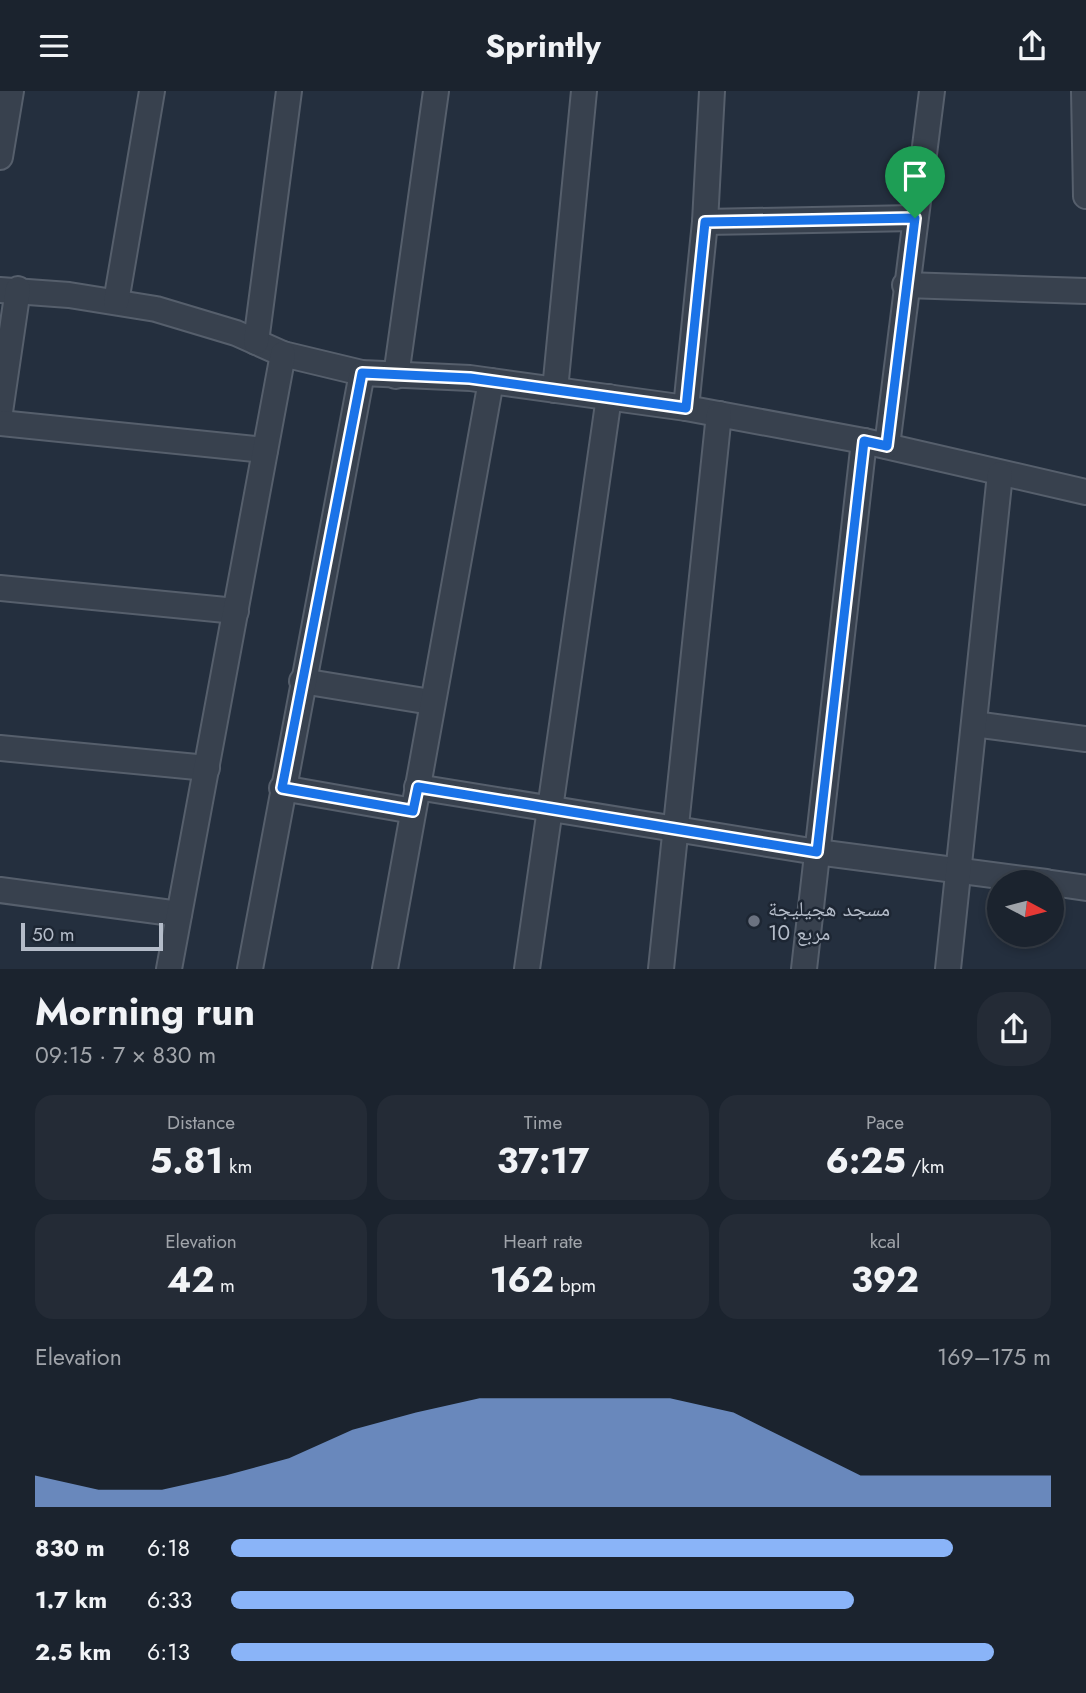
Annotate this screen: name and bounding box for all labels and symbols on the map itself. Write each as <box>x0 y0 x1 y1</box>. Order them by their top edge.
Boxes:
pin <box>885 146 945 218</box>
north arrow <box>987 870 1064 947</box>
place label: مسجد هجيليجة مربع 10 <box>768 894 890 948</box>
marker: مسجد هجيليجة مربع 10 <box>746 913 762 929</box>
scale bar <box>21 919 163 951</box>

